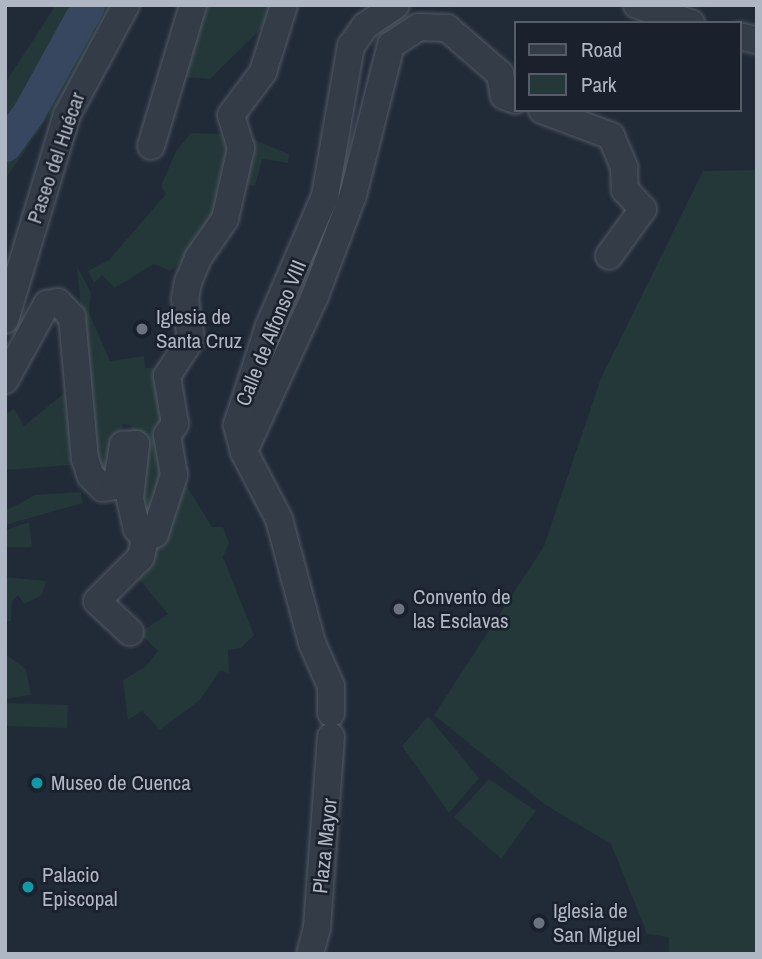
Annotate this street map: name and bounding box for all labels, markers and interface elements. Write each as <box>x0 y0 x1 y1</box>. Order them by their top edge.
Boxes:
legend <box>514 21 741 112</box>
text: Road <box>581 35 622 64</box>
text: Park <box>581 70 616 99</box>
street label: Paseo del Huécar <box>22 89 90 227</box>
street label: Calle de Alfonso VIII <box>230 256 312 410</box>
place label: Iglesia de Santa Cruz <box>156 304 242 354</box>
marker: Iglesia de Santa Cruz <box>134 321 150 337</box>
place label: Convento de las Esclavas <box>413 584 511 634</box>
marker: Convento de las Esclavas <box>391 601 407 617</box>
place label: Museo de Cuenca <box>51 770 191 796</box>
marker: Museo de Cuenca <box>29 775 45 791</box>
street label: Plaza Mayor <box>307 797 343 895</box>
place label: Palacio Episcopal <box>42 862 118 912</box>
marker: Palacio Episcopal <box>20 879 36 895</box>
place label: Iglesia de San Miguel <box>553 898 640 948</box>
marker: Iglesia de San Miguel <box>531 915 547 931</box>

